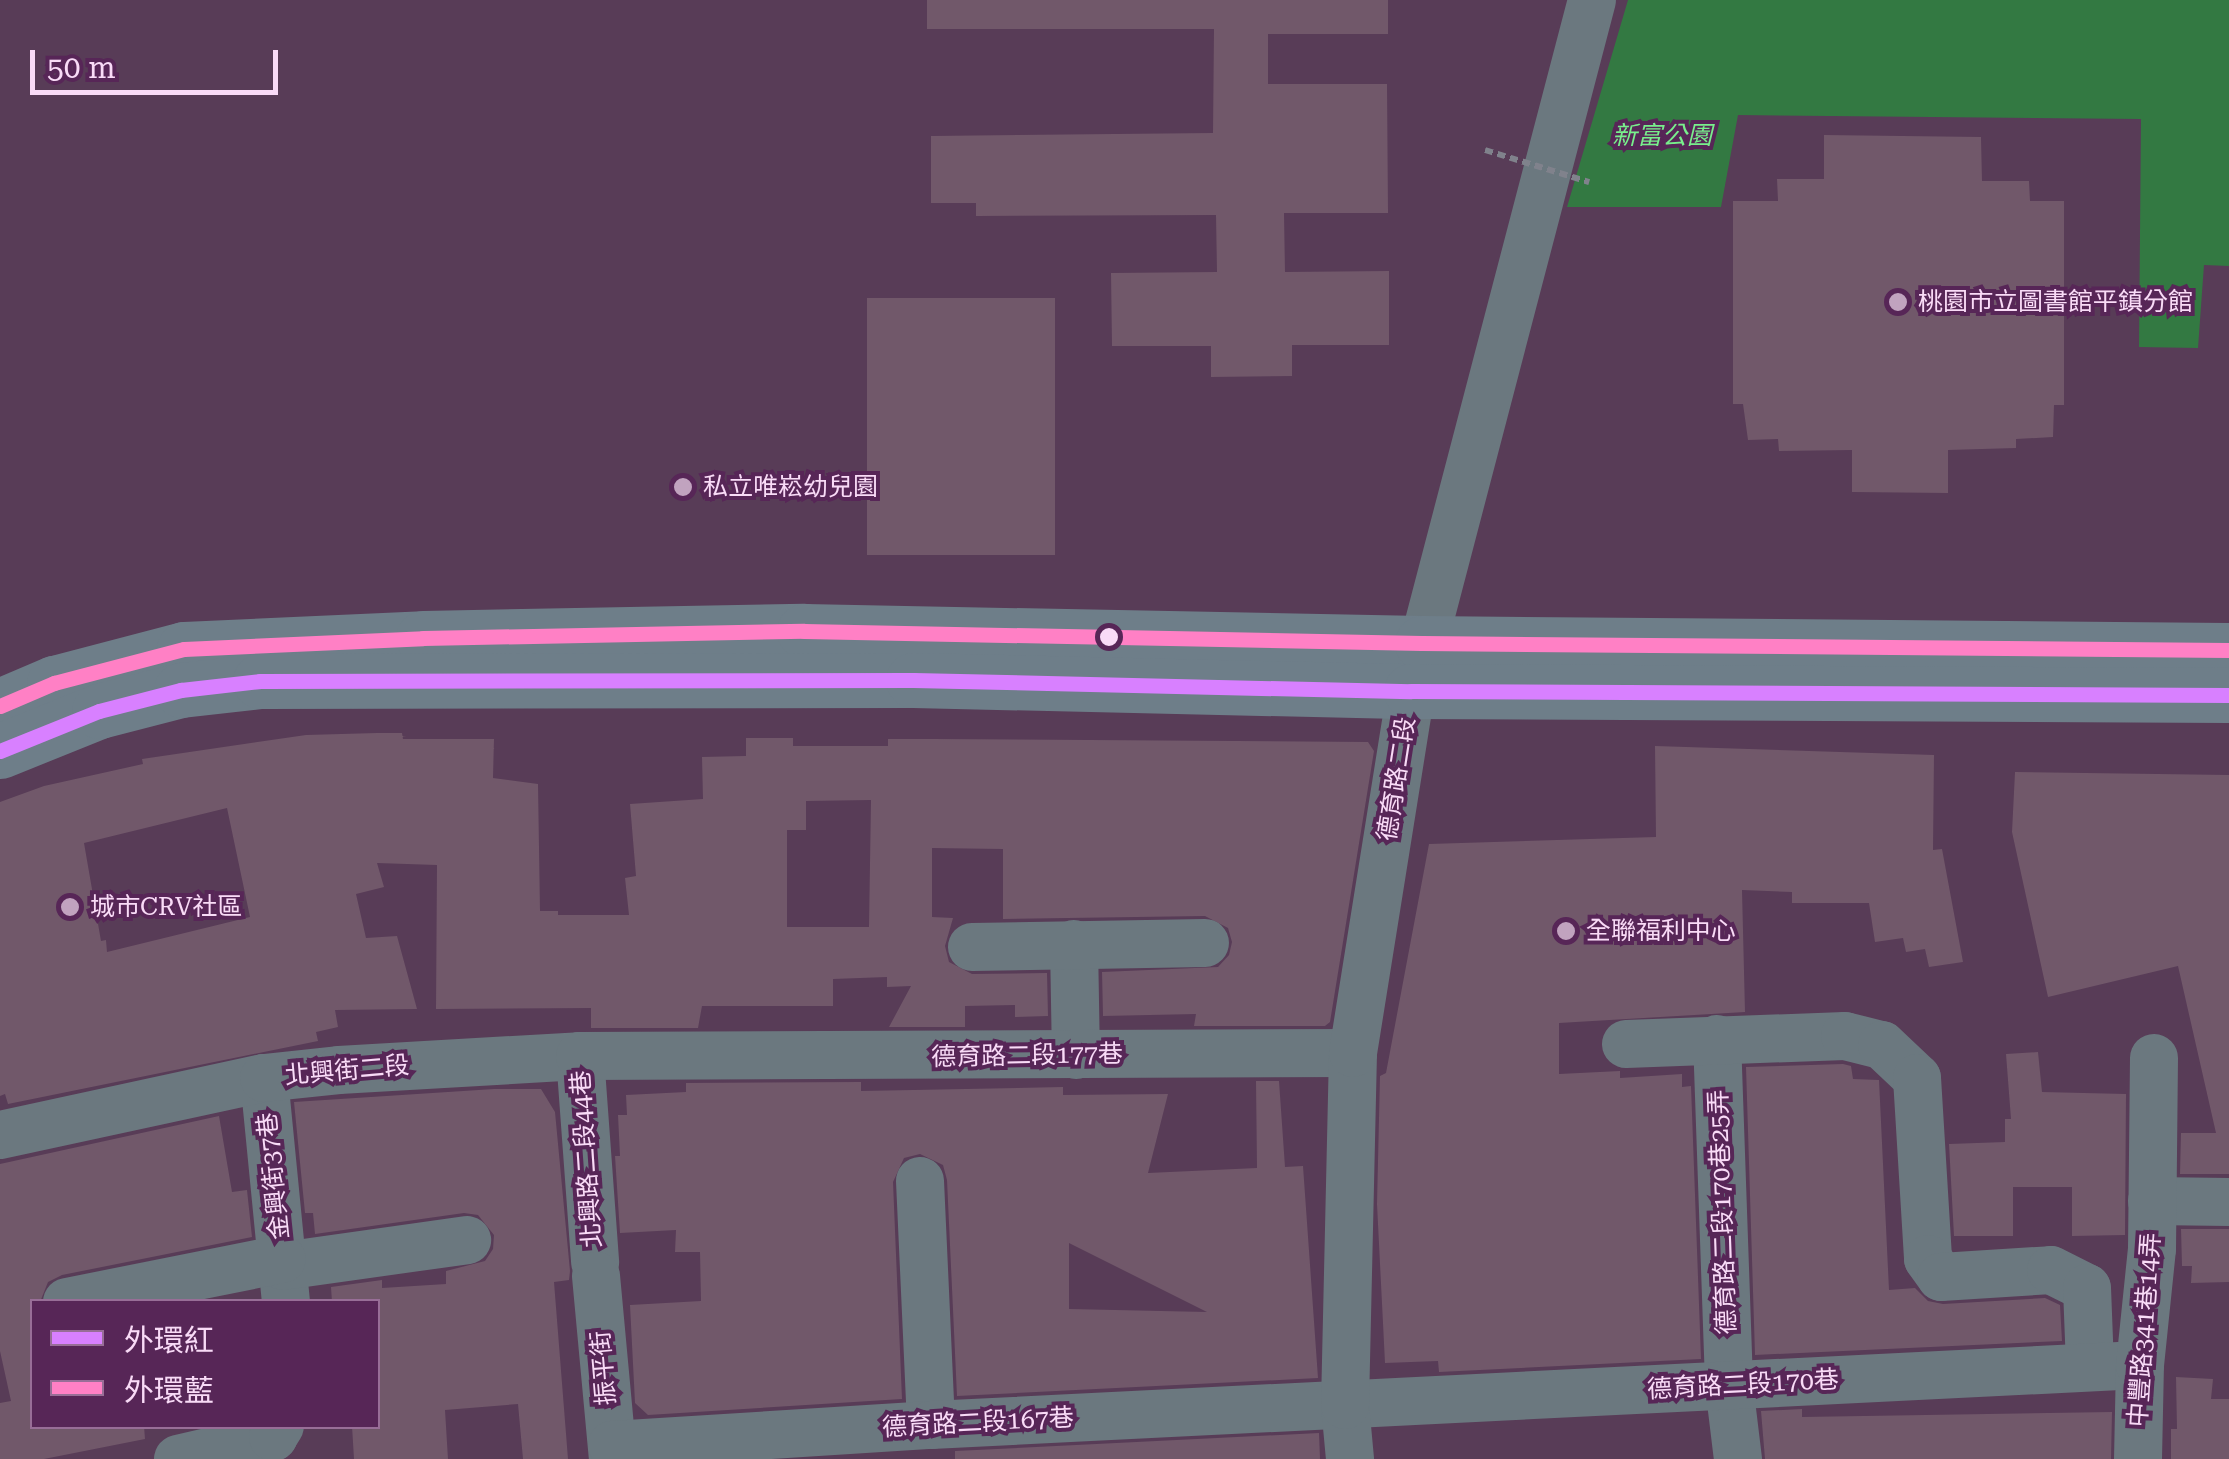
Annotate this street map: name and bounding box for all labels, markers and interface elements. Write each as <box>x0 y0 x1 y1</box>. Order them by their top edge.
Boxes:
scale bar <box>35 30 282 92</box>
text: 50 m <box>47 50 116 85</box>
park label: 新富公園 <box>1612 121 1712 151</box>
place label: 桃園市立圖書館平鎮分館 <box>1918 287 2193 317</box>
marker: 桃園市立圖書館平鎮分館 <box>1887 291 1909 313</box>
place label: 私立唯崧幼兒園 <box>703 472 878 502</box>
marker: 私立唯崧幼兒園 <box>672 476 694 498</box>
unlabelled marker <box>1099 627 1119 647</box>
street label: 德育路二段 <box>1372 715 1422 843</box>
place label: 城市CRV社區 <box>90 892 242 922</box>
marker: 城市CRV社區 <box>59 896 81 918</box>
place label: 全聯福利中心 <box>1586 916 1736 946</box>
marker: 全聯福利中心 <box>1555 920 1577 942</box>
street label: 德育路二段177巷 <box>931 1039 1123 1073</box>
street label: 北興街二段 <box>283 1051 411 1091</box>
street label: 北興路二段44巷 <box>566 1069 608 1249</box>
street label: 德育路二段170巷25弄 <box>1704 1089 1742 1335</box>
street label: 金興街37巷 <box>252 1111 296 1241</box>
street label: 中豐路341巷14弄 <box>2123 1232 2167 1428</box>
legend <box>30 1299 380 1429</box>
text: 外環紅 <box>124 1323 214 1358</box>
street label: 振平街 <box>586 1329 622 1407</box>
street label: 德育路二段170巷 <box>1646 1365 1840 1405</box>
text: 外環藍 <box>124 1373 214 1408</box>
street label: 德育路二段167巷 <box>881 1403 1075 1443</box>

